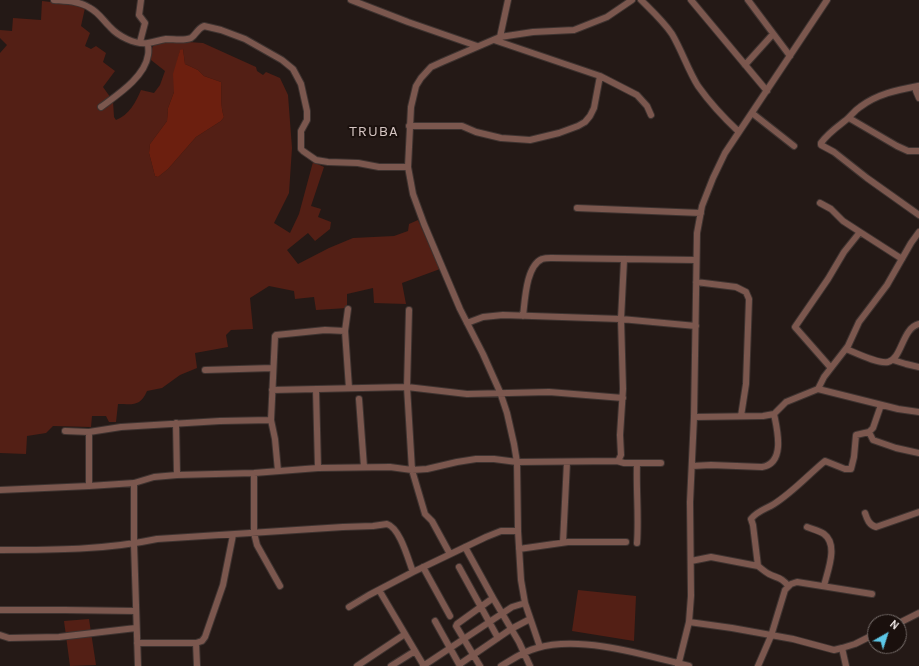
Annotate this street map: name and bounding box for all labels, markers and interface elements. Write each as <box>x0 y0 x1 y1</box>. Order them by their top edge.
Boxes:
district label: TRUBA <box>349 123 399 141</box>
north arrow <box>867 614 907 654</box>
text: N <box>887 618 901 633</box>

